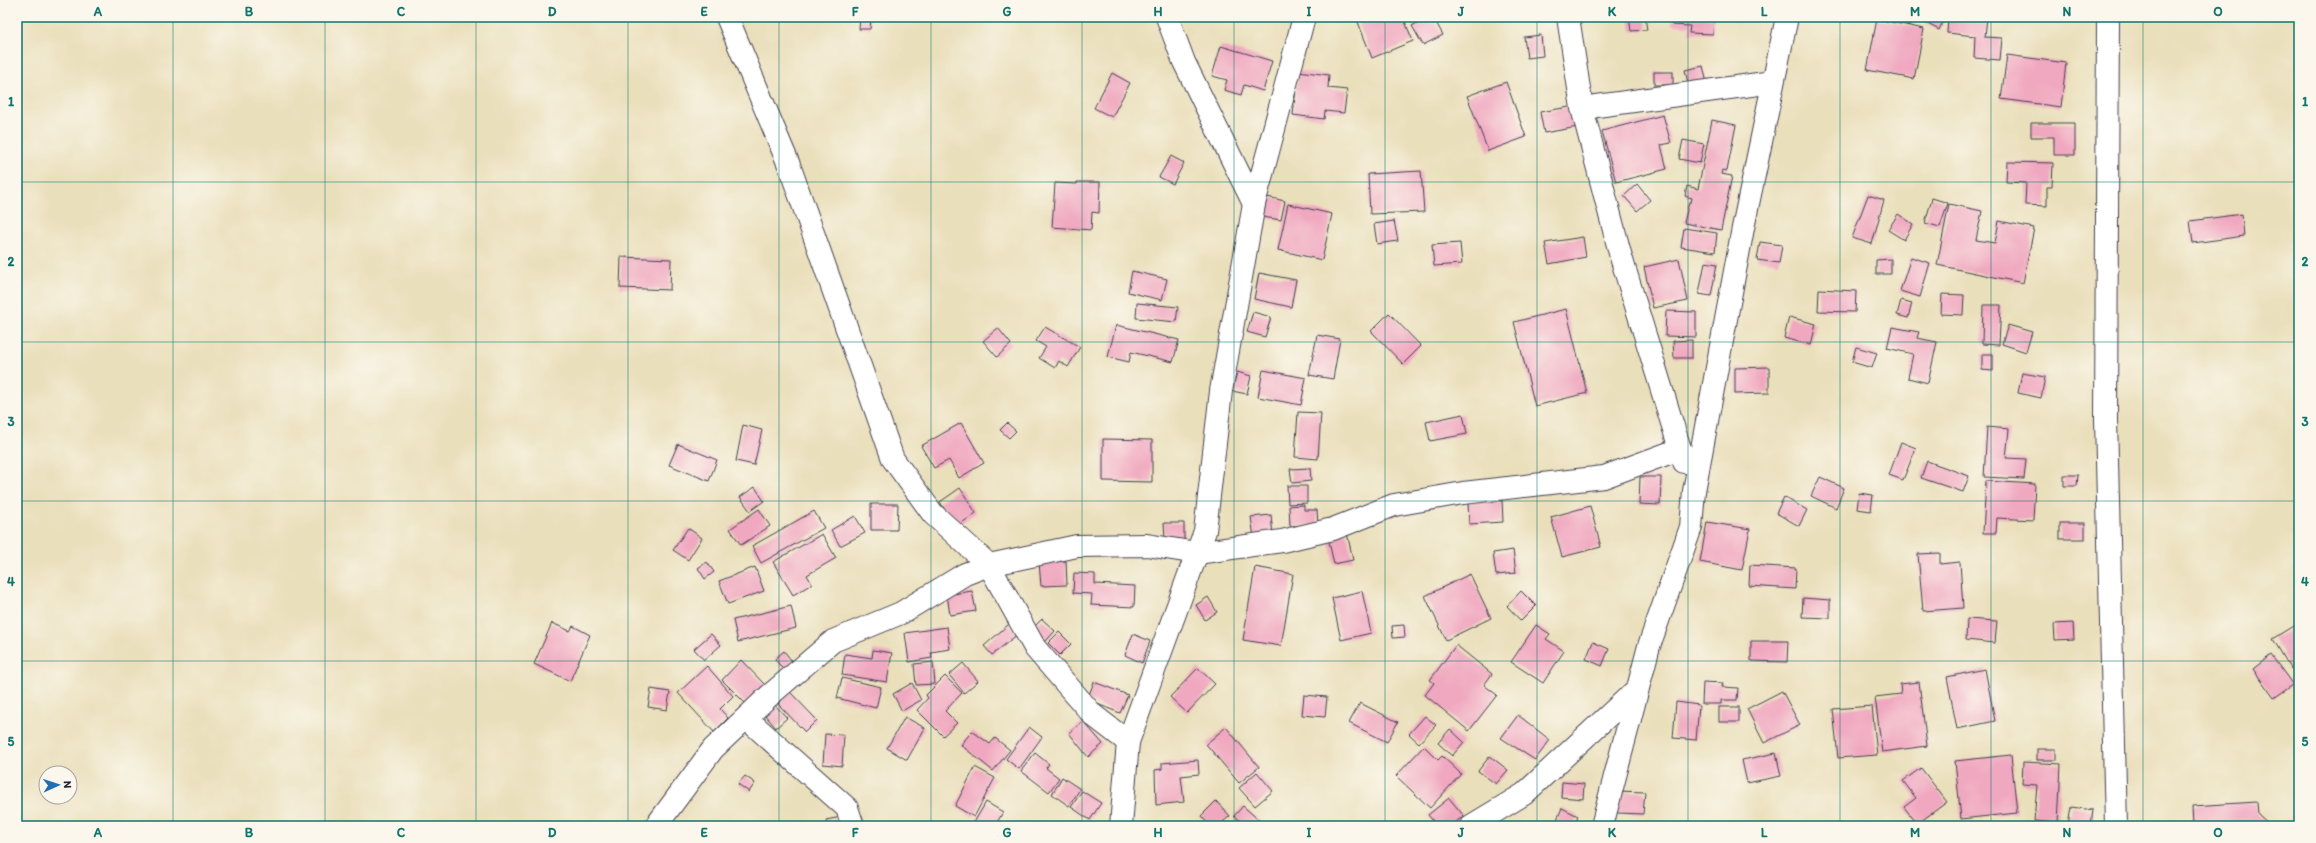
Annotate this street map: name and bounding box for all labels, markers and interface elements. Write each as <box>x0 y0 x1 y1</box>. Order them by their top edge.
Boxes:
text: A <box>93 4 103 19</box>
text: B <box>245 4 254 19</box>
text: C <box>397 4 406 19</box>
text: D <box>548 4 557 19</box>
text: E <box>700 4 708 19</box>
text: F <box>852 4 859 19</box>
text: G <box>1003 4 1012 19</box>
text: H <box>1154 4 1163 19</box>
text: I <box>1307 4 1312 19</box>
text: J <box>1457 4 1465 19</box>
text: K <box>1608 4 1617 19</box>
text: L <box>1761 4 1768 19</box>
text: M <box>1910 4 1920 19</box>
text: N <box>2063 4 2072 19</box>
text: O <box>2213 4 2223 19</box>
text: 1 <box>8 94 14 109</box>
text: 1 <box>2302 94 2308 109</box>
text: 2 <box>8 254 15 269</box>
text: 2 <box>2302 254 2309 269</box>
text: 3 <box>7 414 15 429</box>
text: 3 <box>2301 414 2309 429</box>
text: 4 <box>7 574 15 589</box>
text: 4 <box>2301 574 2309 589</box>
text: 5 <box>8 734 15 749</box>
text: 5 <box>2302 734 2309 749</box>
north arrow <box>38 765 78 805</box>
text: N <box>61 780 74 789</box>
text: A <box>93 825 103 840</box>
text: B <box>245 825 254 840</box>
text: C <box>397 825 406 840</box>
text: D <box>548 825 557 840</box>
text: E <box>700 825 708 840</box>
text: F <box>852 825 859 840</box>
text: G <box>1003 825 1012 840</box>
text: H <box>1154 825 1163 840</box>
text: I <box>1307 825 1312 840</box>
text: J <box>1457 825 1465 840</box>
text: K <box>1608 825 1617 840</box>
text: L <box>1761 825 1768 840</box>
text: M <box>1910 825 1920 840</box>
text: N <box>2063 825 2072 840</box>
text: O <box>2213 825 2223 840</box>

